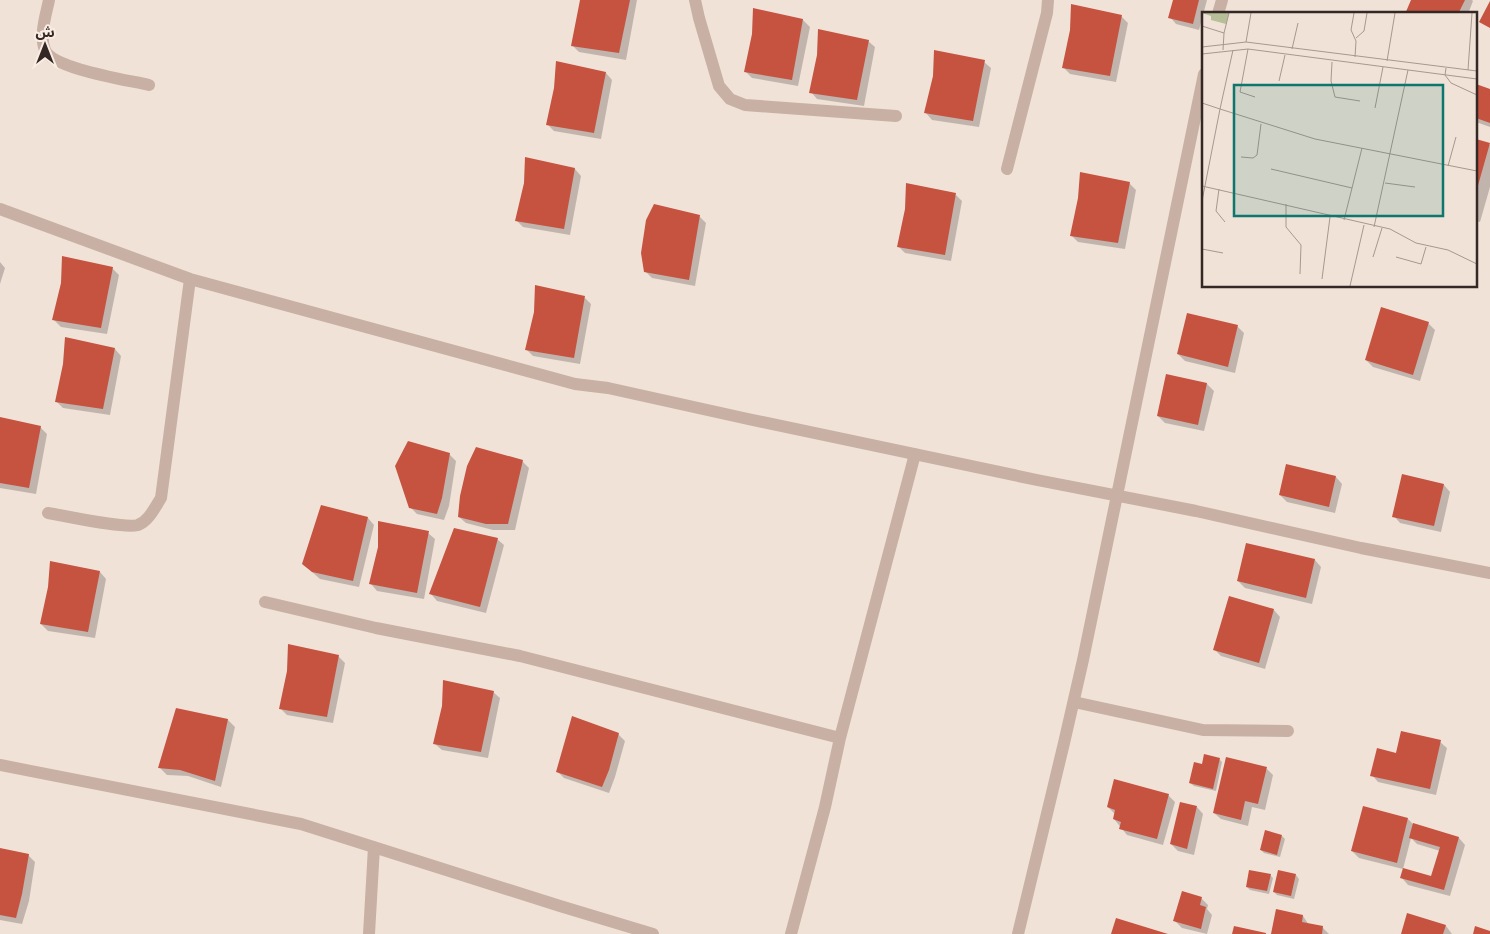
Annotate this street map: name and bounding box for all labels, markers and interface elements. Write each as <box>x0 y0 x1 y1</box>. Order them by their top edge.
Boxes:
inset map <box>1202 12 1478 288</box>
north arrow <box>20 20 70 70</box>
text: ش <box>35 24 55 40</box>

